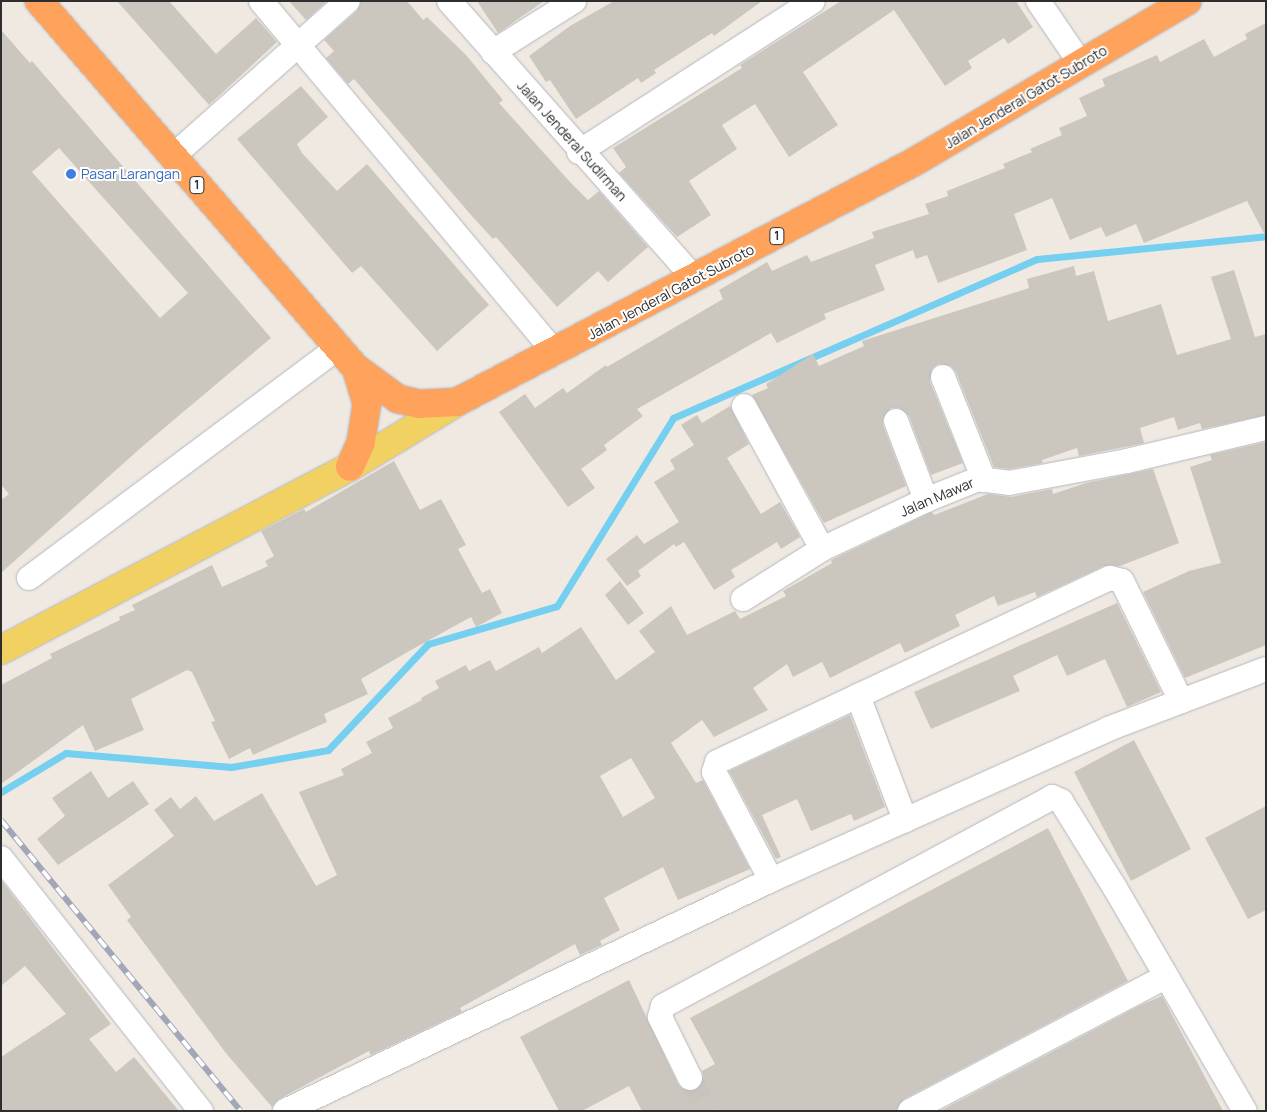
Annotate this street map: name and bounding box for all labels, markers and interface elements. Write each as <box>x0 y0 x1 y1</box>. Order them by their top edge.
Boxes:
street label: Jalan Jenderal Gatot Subroto <box>942 42 1110 152</box>
street label: Jalan Jenderal Sudirman <box>514 77 630 205</box>
place label: Pasar Larangan <box>81 166 180 182</box>
marker: Pasar Larangan <box>65 168 77 180</box>
road number: 1 <box>188 176 206 194</box>
road number: 1 <box>768 227 786 246</box>
street label: Jalan Jenderal Gatot Subroto <box>585 241 757 343</box>
street label: Jalan Mawar <box>897 474 977 520</box>

